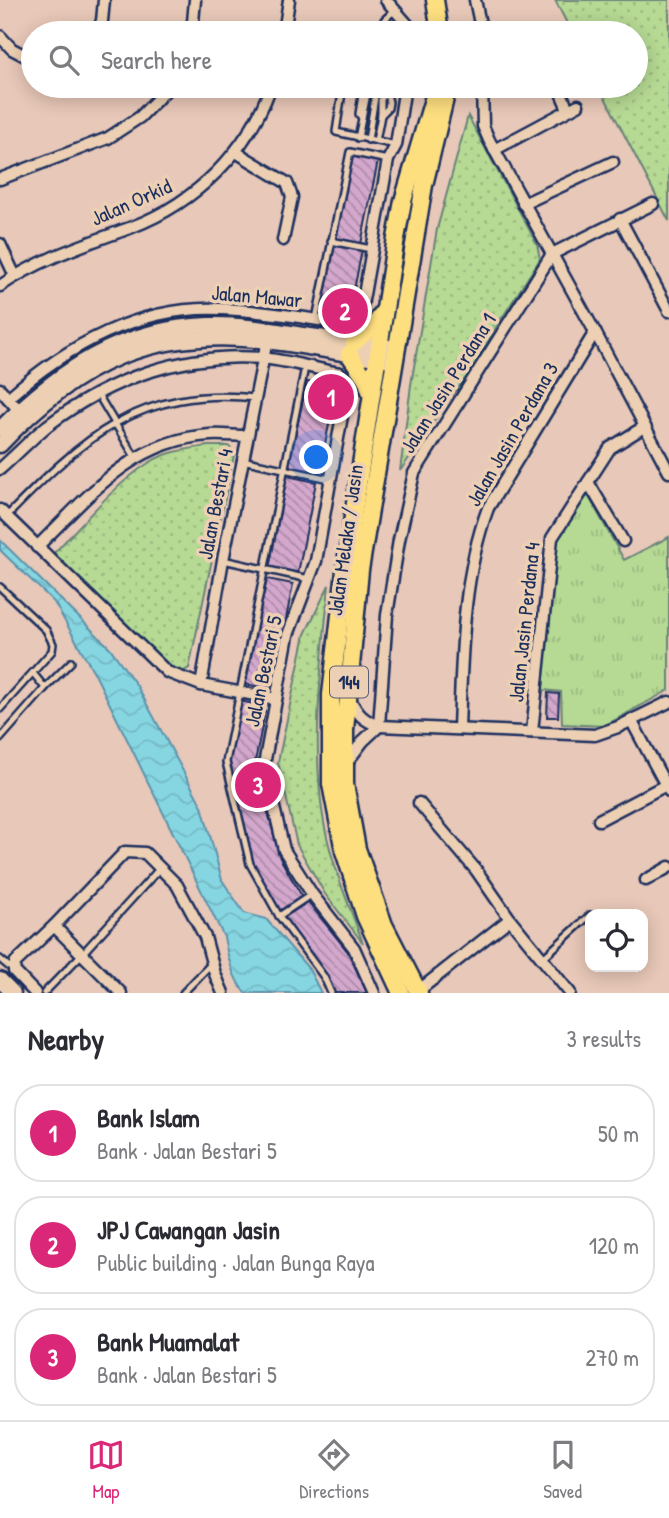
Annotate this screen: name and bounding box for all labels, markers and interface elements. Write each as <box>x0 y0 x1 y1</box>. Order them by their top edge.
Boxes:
search box <box>21 21 648 98</box>
icon: search <box>45 41 83 79</box>
text: Search here <box>101 42 212 77</box>
street label: Jalan Orkid <box>86 171 176 233</box>
street label: Jalan Mawar <box>210 278 304 314</box>
pin: 2 <box>322 285 368 337</box>
street label: Jalan Jasin Perdana 1 <box>393 307 503 459</box>
street label: Jalan Jasin Perdana 3 <box>459 357 565 511</box>
pin: 1 <box>308 371 354 423</box>
your location <box>299 440 333 474</box>
street label: Jalan Bestari 4 <box>190 446 240 562</box>
street label: Jalan Melaka / Jasin <box>320 462 370 618</box>
street label: Jalan Jasin Perdana 4 <box>501 540 547 703</box>
street label: Jalan Bestari 5 <box>237 613 289 729</box>
road number: 144 <box>330 666 368 698</box>
pin: 3 <box>235 759 281 811</box>
map controls <box>585 909 648 972</box>
button: locate <box>585 909 648 972</box>
text: Nearby <box>28 1019 104 1059</box>
text: 3 results <box>566 1023 641 1054</box>
text: Bank Islam <box>97 1100 200 1135</box>
text: 1 <box>49 1118 57 1149</box>
text: 50 m <box>598 1118 639 1149</box>
text: Bank · Jalan Bestari 5 <box>97 1135 277 1166</box>
text: JPJ Cawangan Jasin <box>97 1212 280 1247</box>
text: 2 <box>48 1230 58 1261</box>
text: 120 m <box>589 1230 639 1261</box>
text: Public building · Jalan Bunga Raya <box>97 1247 374 1278</box>
text: Bank Muamalat <box>97 1324 239 1359</box>
text: 3 <box>48 1342 58 1373</box>
text: 270 m <box>586 1342 639 1373</box>
text: Bank · Jalan Bestari 5 <box>97 1359 277 1390</box>
tab: Map <box>87 1436 125 1504</box>
tab: Directions <box>299 1436 369 1504</box>
tab: Saved <box>543 1436 582 1504</box>

